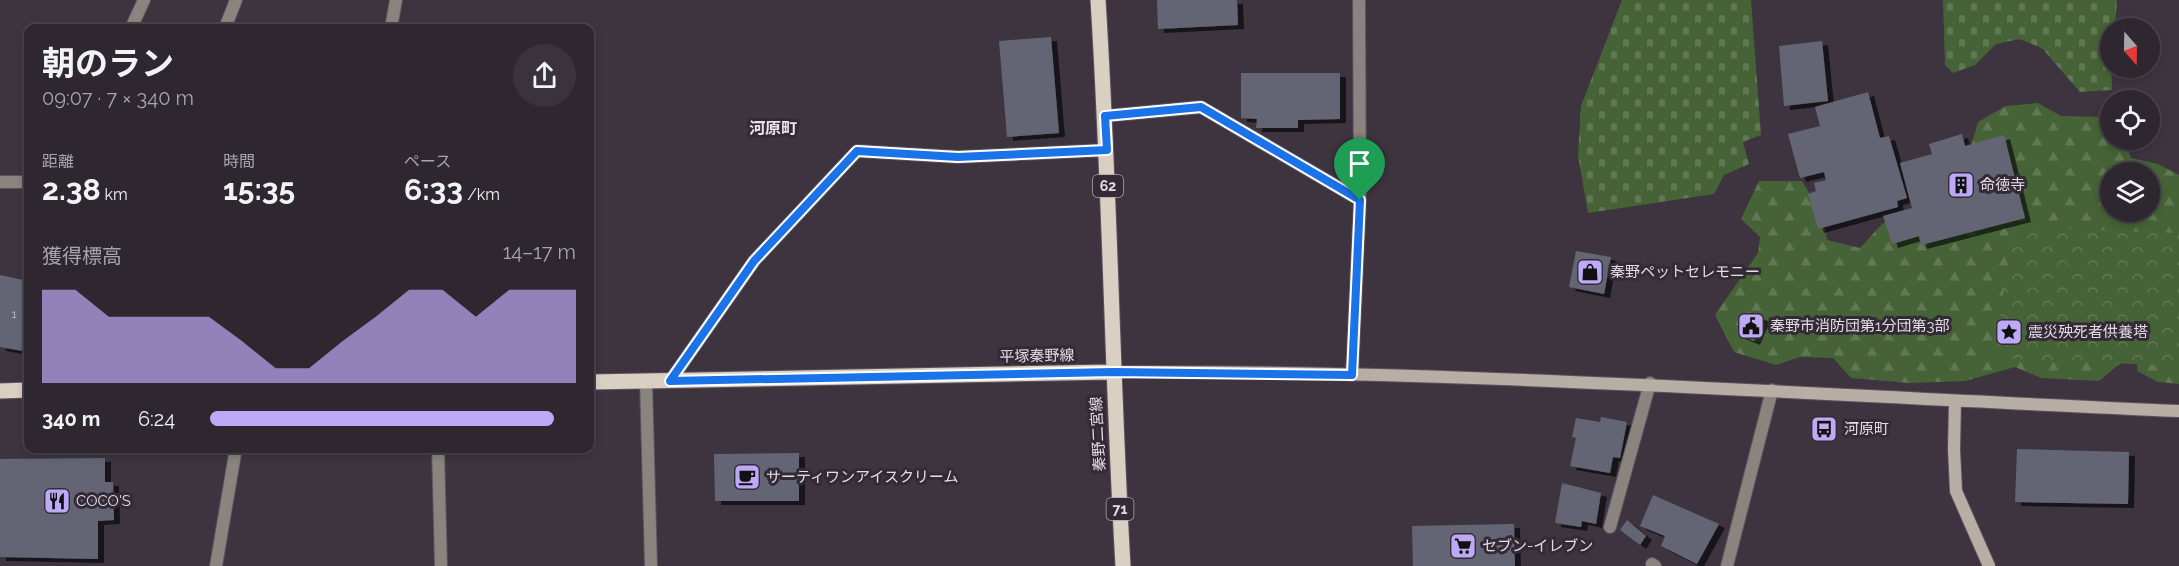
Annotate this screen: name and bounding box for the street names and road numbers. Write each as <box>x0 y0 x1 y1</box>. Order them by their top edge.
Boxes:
road number: 62 <box>1093 175 1123 197</box>
street label: 平塚秦野線 <box>999 346 1075 366</box>
street label: 秦野二宮線 <box>1087 396 1109 472</box>
road number: 71 <box>1106 498 1134 520</box>

